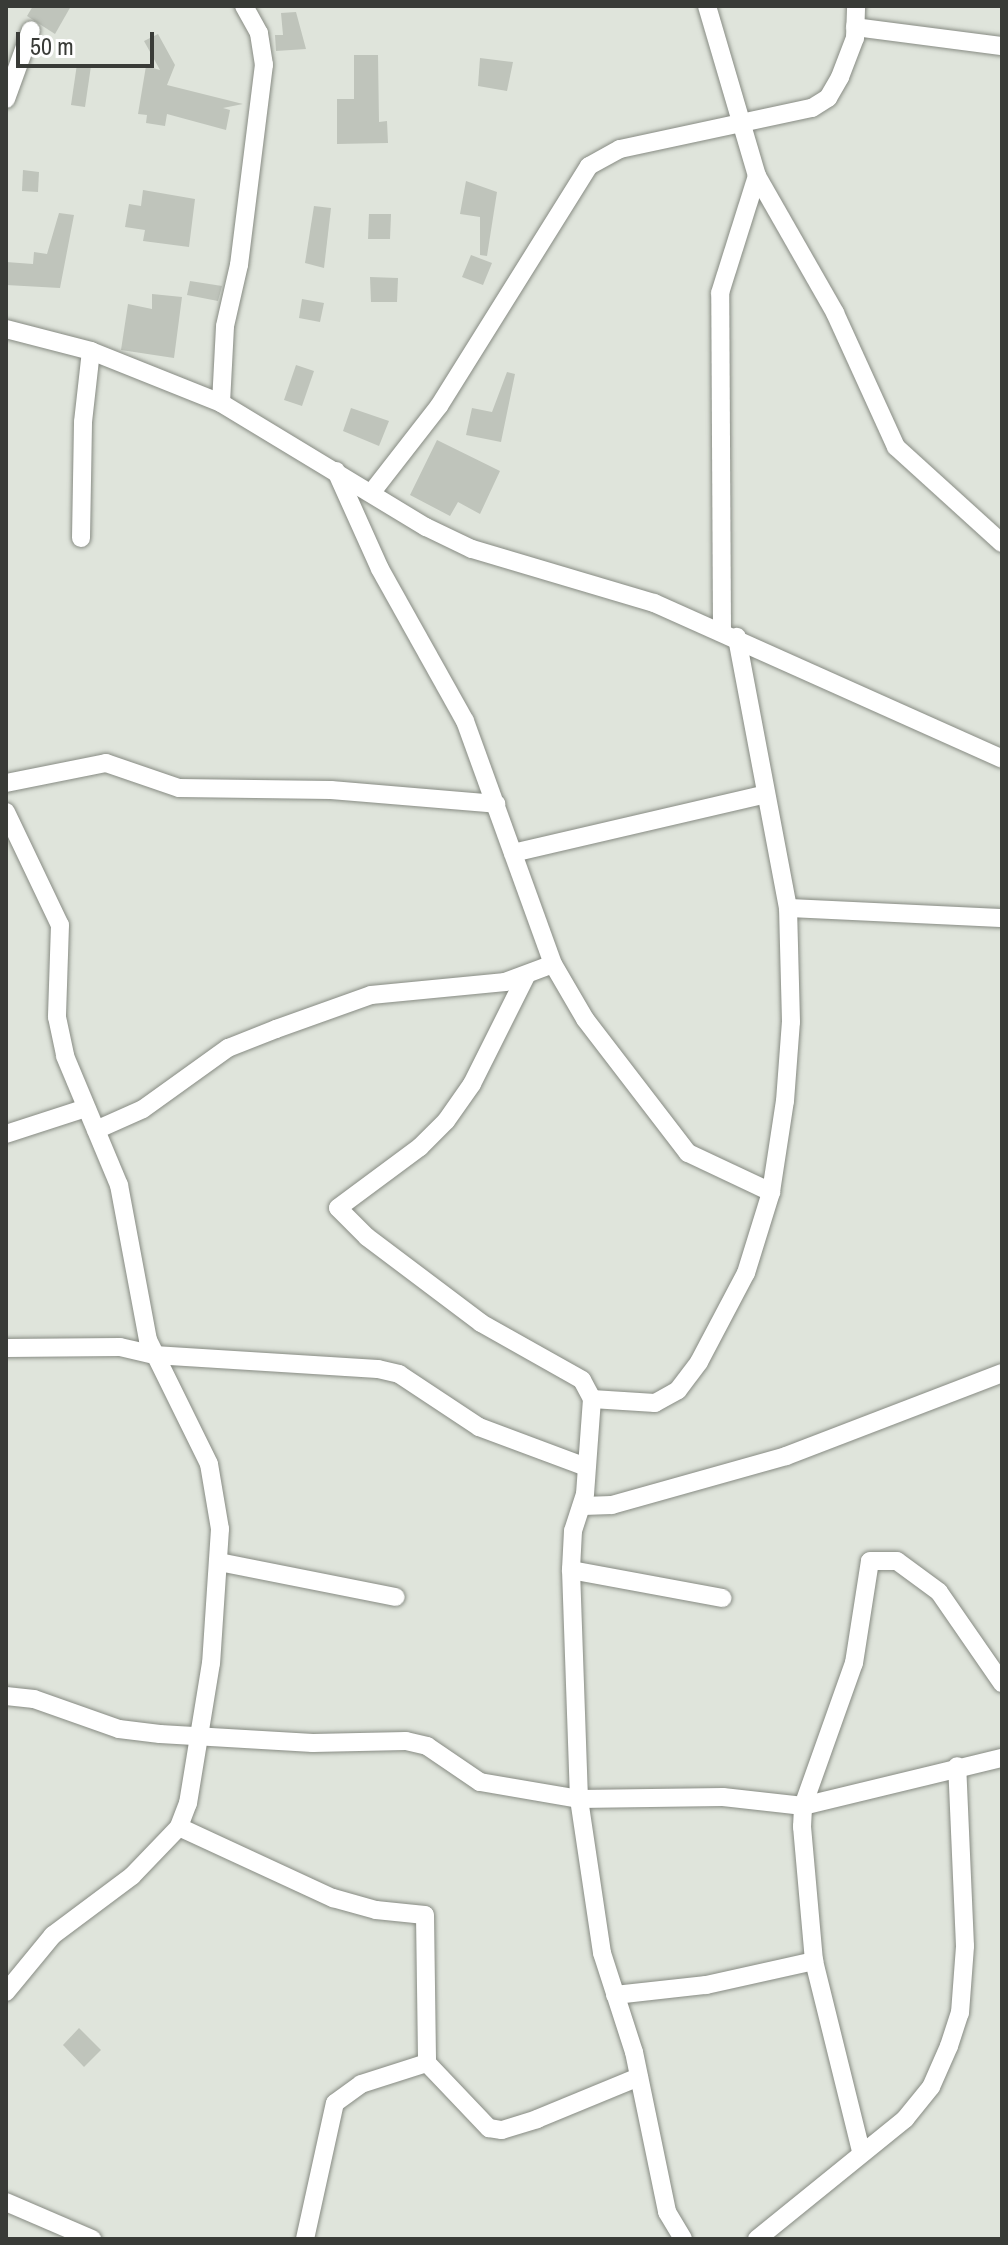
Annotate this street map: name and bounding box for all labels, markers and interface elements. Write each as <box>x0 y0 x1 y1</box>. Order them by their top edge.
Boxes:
scale bar <box>20 16 158 66</box>
text: 50 m <box>30 30 74 62</box>

